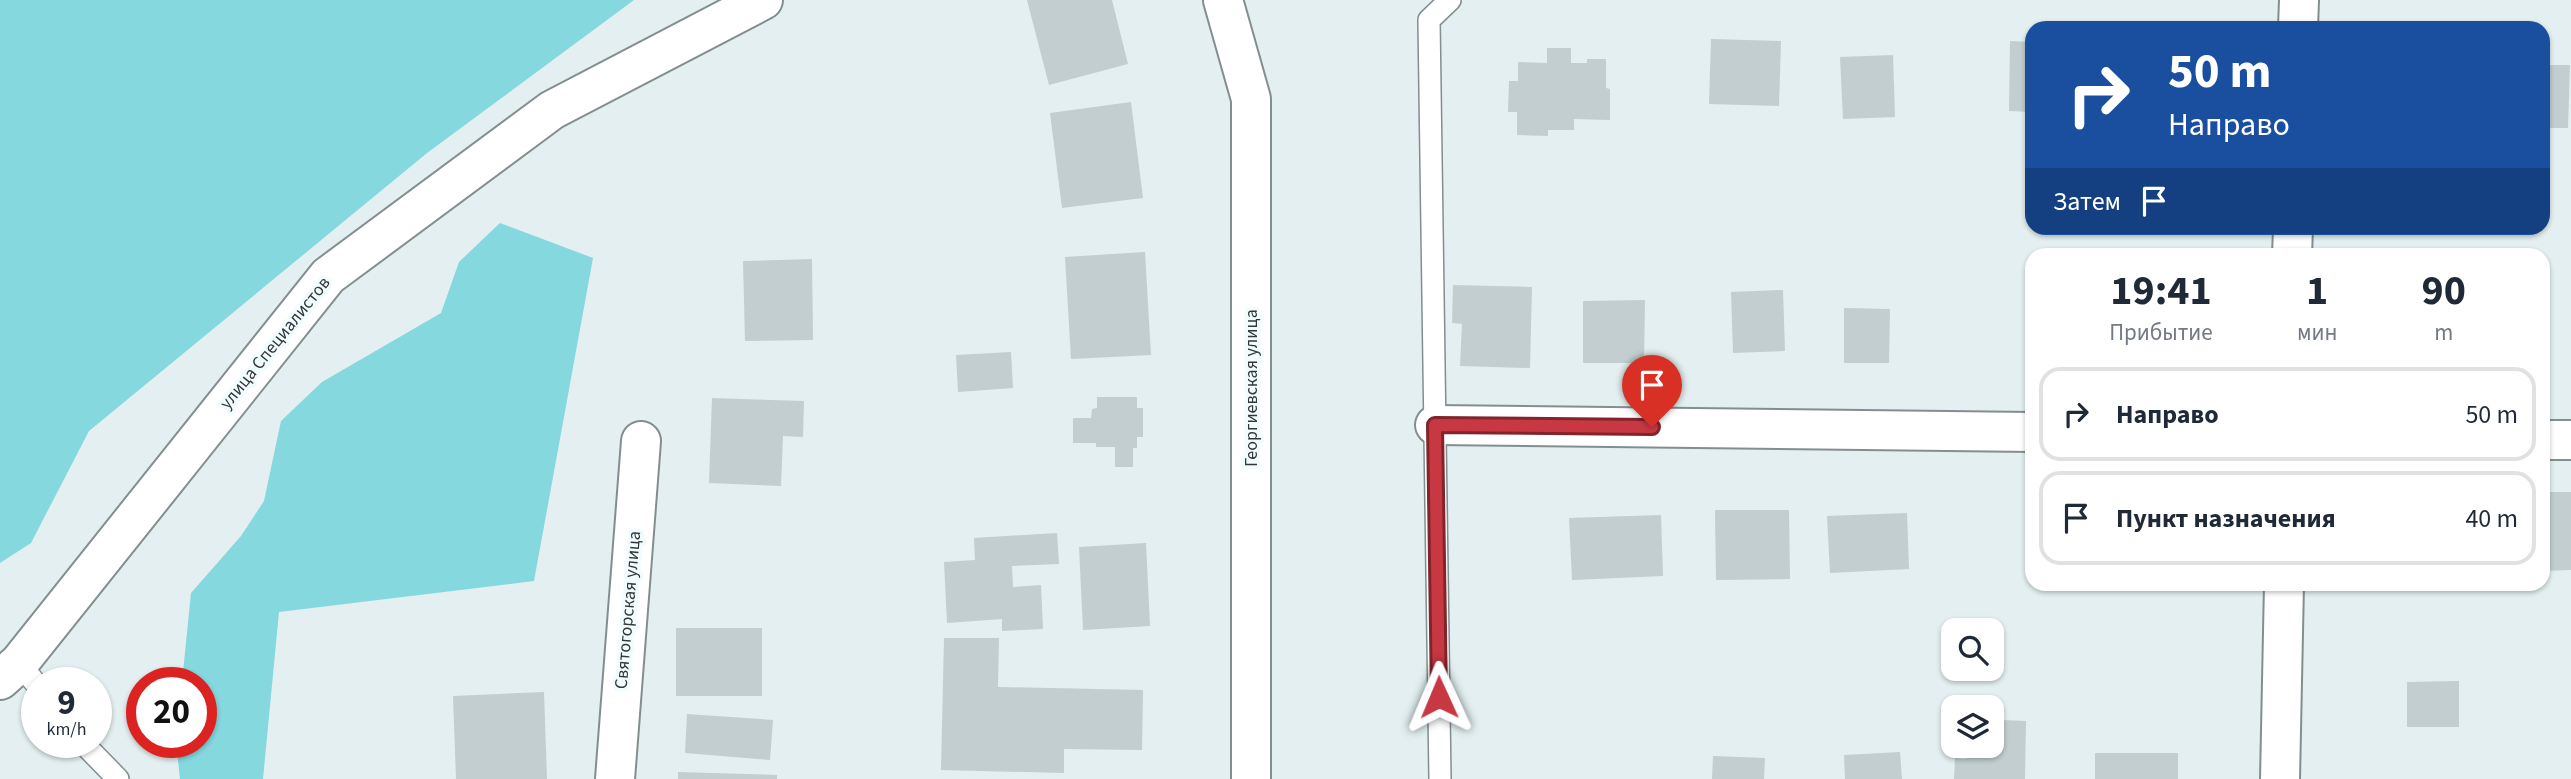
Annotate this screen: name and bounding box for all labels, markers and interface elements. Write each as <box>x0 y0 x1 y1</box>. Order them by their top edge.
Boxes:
text: 50 m <box>2168 37 2272 107</box>
icon: right <box>2053 49 2144 140</box>
text: Направо <box>2168 102 2290 148</box>
icon: arrive <box>2135 182 2173 220</box>
text: Затем <box>2053 183 2121 220</box>
text: 19:41 <box>2110 261 2212 321</box>
text: 1 <box>2306 261 2328 321</box>
text: 90 <box>2422 261 2466 321</box>
street label: улица Специалистов <box>214 271 336 415</box>
street label: Георгиевская улица <box>1239 309 1264 467</box>
text: Прибытие <box>2109 316 2213 349</box>
text: мин <box>2297 316 2337 349</box>
text: m <box>2434 316 2453 349</box>
pin <box>1622 355 1682 427</box>
icon: arrive <box>1633 366 1671 404</box>
icon: right <box>2057 395 2095 433</box>
text: Направо <box>2116 396 2219 433</box>
text: 50 m <box>2465 396 2518 433</box>
icon: arrive <box>2057 499 2095 537</box>
text: Пункт назначения <box>2116 500 2336 537</box>
text: 40 m <box>2465 500 2518 537</box>
street label: Святогорская улица <box>609 530 647 690</box>
map controls <box>1941 618 2004 758</box>
button: search <box>1941 618 2004 681</box>
position arrow <box>1402 660 1476 734</box>
speed limit sign: 20 <box>126 667 217 758</box>
text: 9 <box>57 678 76 728</box>
button: layers <box>1941 695 2004 758</box>
text: km/h <box>47 717 86 742</box>

